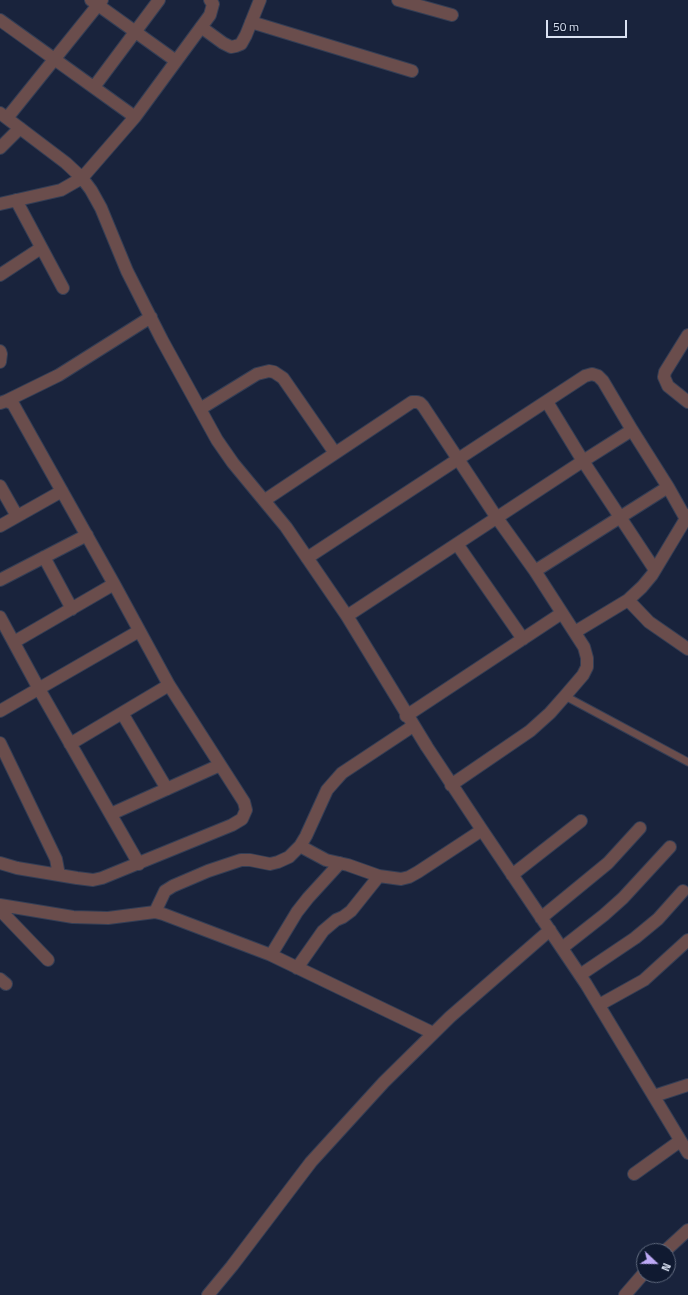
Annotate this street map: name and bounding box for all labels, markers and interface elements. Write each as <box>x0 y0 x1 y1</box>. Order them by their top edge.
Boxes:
scale bar <box>548 12 629 38</box>
text: 50 m <box>553 17 579 36</box>
north arrow <box>636 1243 676 1283</box>
text: N <box>657 1261 675 1274</box>

